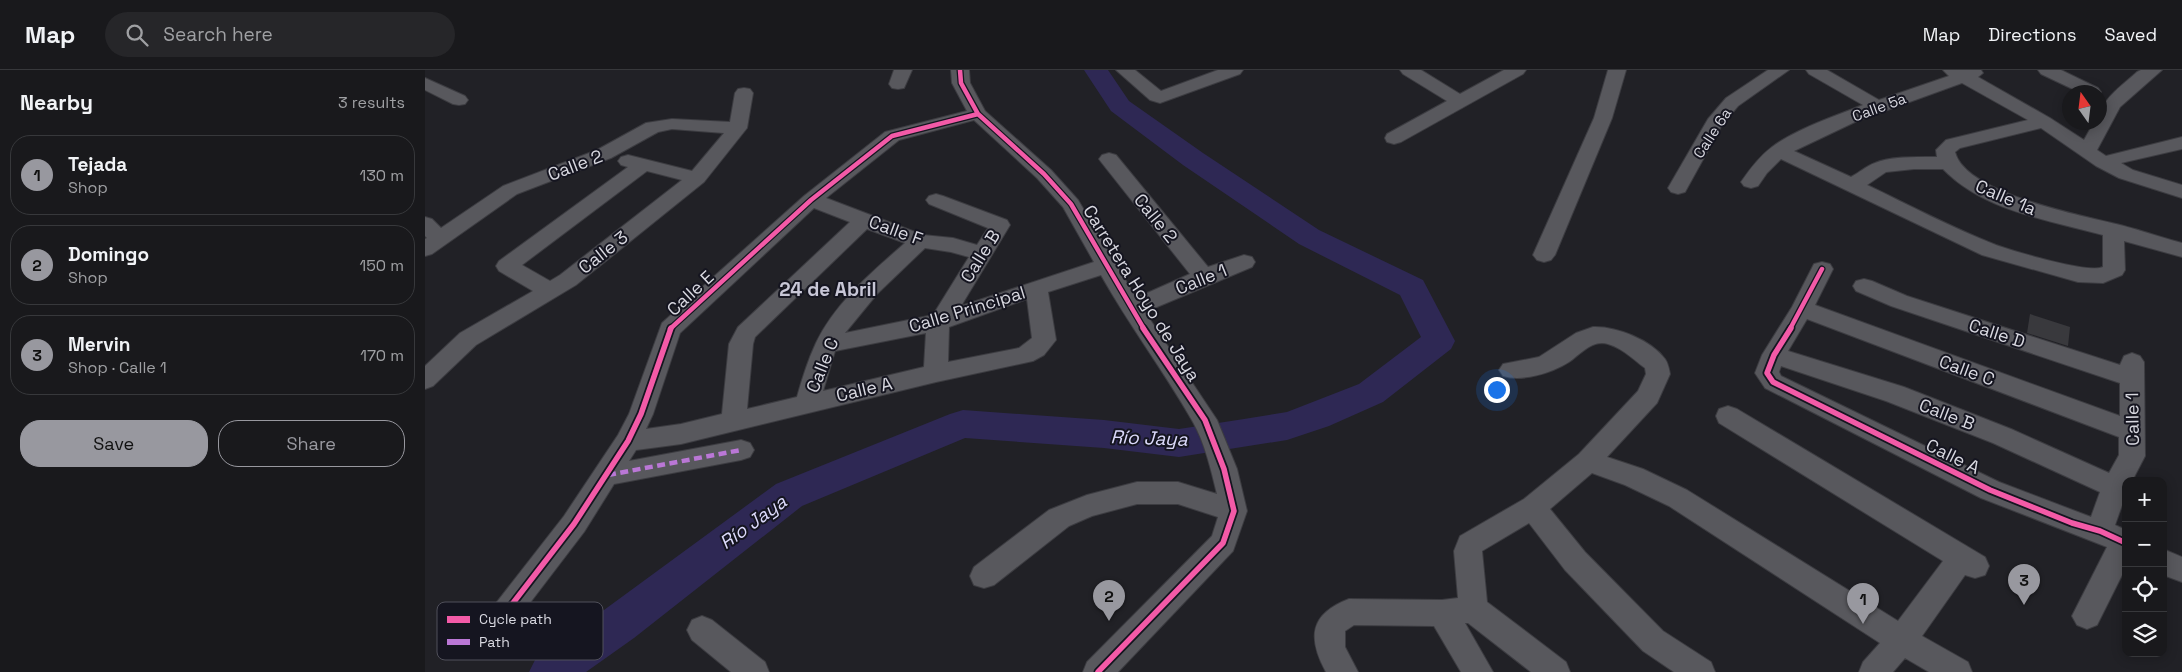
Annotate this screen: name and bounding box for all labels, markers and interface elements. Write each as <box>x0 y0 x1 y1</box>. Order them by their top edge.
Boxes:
search box <box>105 12 455 57</box>
text: Map <box>25 19 75 50</box>
icon: search <box>123 21 151 49</box>
text: Search here <box>163 22 273 47</box>
text: Map <box>1923 23 1960 46</box>
text: Directions <box>1988 23 2077 46</box>
text: Saved <box>2105 23 2157 46</box>
north arrow <box>2062 85 2107 130</box>
street label: Calle 5a <box>1849 88 1909 125</box>
text: Nearby <box>20 89 93 116</box>
text: 3 results <box>338 92 405 113</box>
street label: Calle 6a <box>1689 104 1735 162</box>
street label: Calle 2 <box>544 144 606 186</box>
text: Tejada <box>68 152 127 177</box>
text: 1 <box>33 165 41 186</box>
text: 130 m <box>360 165 404 186</box>
street label: Calle 1a <box>1972 174 2040 220</box>
text: Shop <box>68 177 108 198</box>
street label: Calle 2 <box>1129 189 1183 247</box>
street label: Carretera Hoyo de Jaya <box>1078 200 1206 386</box>
street label: Calle F <box>866 210 926 250</box>
street label: Calle 3 <box>574 225 632 279</box>
street label: Calle B <box>955 225 1005 287</box>
text: Domingo <box>68 242 149 267</box>
text: 2 <box>32 255 42 276</box>
text: 150 m <box>360 255 404 276</box>
street label: Calle 1 <box>1172 258 1230 300</box>
street label: Calle E <box>662 265 718 321</box>
text: Shop <box>68 267 108 288</box>
district label: 24 de Abril <box>779 277 877 302</box>
street label: Calle Principal <box>906 280 1028 338</box>
street label: Calle D <box>1966 313 2028 353</box>
text: Mervin <box>68 332 130 357</box>
street label: Calle C <box>801 334 843 396</box>
text: 3 <box>32 345 42 366</box>
text: 170 m <box>360 345 404 366</box>
street label: Calle C <box>1936 349 1998 391</box>
text: Shop · Calle 1 <box>68 357 167 378</box>
street label: Calle A <box>834 371 894 407</box>
your location <box>1484 377 1510 403</box>
street label: Calle 1 <box>2120 392 2144 446</box>
street label: Calle B <box>1916 393 1978 435</box>
button: Save <box>20 420 208 467</box>
button: Share <box>218 420 405 467</box>
water label: Río Jaya <box>1110 424 1188 452</box>
street label: Calle A <box>1922 433 1984 479</box>
map controls <box>2122 477 2167 657</box>
button: + <box>2122 477 2167 522</box>
water label: Río Jaya <box>714 489 792 555</box>
button: − <box>2122 522 2167 567</box>
pin: 3 <box>2008 564 2040 605</box>
button: locate <box>2122 567 2167 612</box>
pin: 2 <box>1093 580 1125 621</box>
pin: 1 <box>1847 583 1879 624</box>
legend <box>437 602 603 660</box>
text: Cycle path <box>479 610 552 628</box>
button: layers <box>2122 612 2167 657</box>
text: Path <box>479 633 510 651</box>

